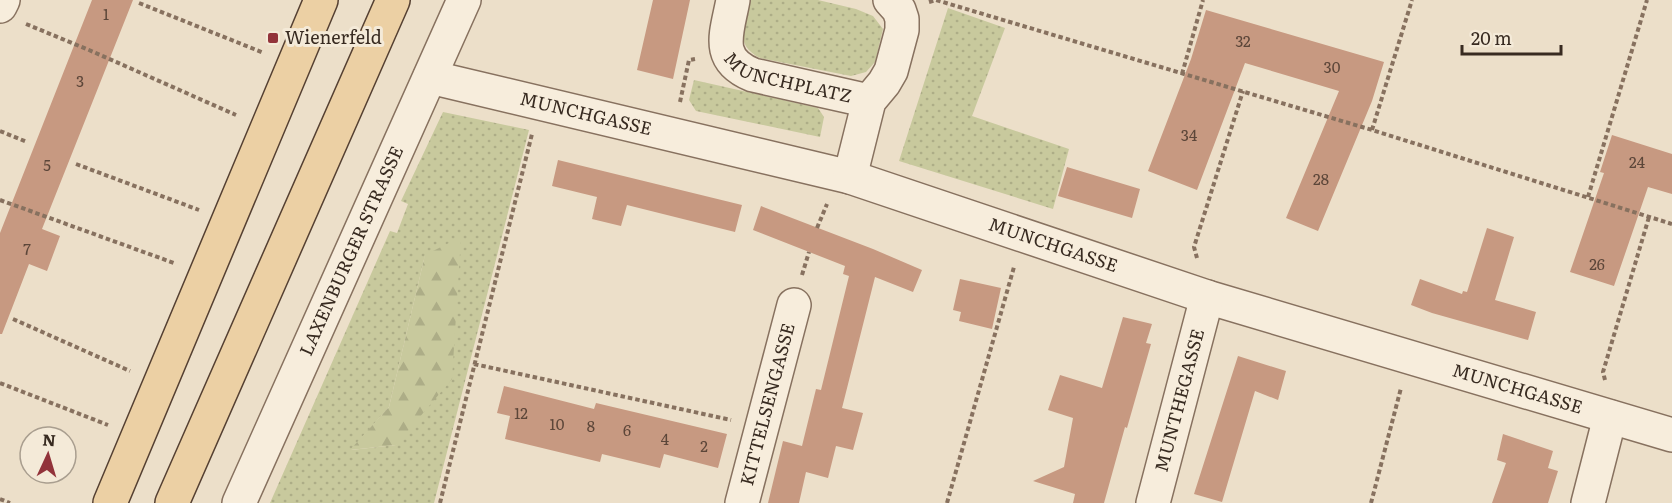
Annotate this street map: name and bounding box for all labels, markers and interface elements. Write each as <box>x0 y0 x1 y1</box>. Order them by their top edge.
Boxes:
house number: 1 <box>103 2 109 25</box>
scale bar <box>1462 18 1561 56</box>
place label: Wienerfeld <box>285 23 382 50</box>
text: 20 m <box>1471 24 1512 51</box>
house number: 32 <box>1235 29 1251 52</box>
marker: Wienerfeld <box>266 31 280 45</box>
street label: MUNCHPLATZ <box>718 45 855 109</box>
house number: 30 <box>1324 55 1341 78</box>
house number: 3 <box>76 69 84 92</box>
street label: MUNCHGASSE <box>517 84 655 141</box>
house number: 34 <box>1181 123 1197 146</box>
street label: LAXENBURGER STRASSE <box>292 141 409 360</box>
house number: 24 <box>1629 150 1645 173</box>
house number: 5 <box>43 153 51 176</box>
house number: 28 <box>1313 167 1329 190</box>
street label: MUNCHGASSE <box>985 210 1122 278</box>
house number: 7 <box>23 237 31 260</box>
house number: 26 <box>1589 252 1605 275</box>
street label: KITTELSENGASSE <box>732 320 801 488</box>
street label: MUNTHEGASSE <box>1147 325 1210 475</box>
street label: MUNCHGASSE <box>1449 356 1586 420</box>
house number: 12 <box>514 401 528 424</box>
house number: 10 <box>550 412 565 435</box>
house number: 8 <box>587 414 595 437</box>
house number: 6 <box>623 418 631 441</box>
north arrow <box>18 425 78 485</box>
text: N <box>42 427 57 451</box>
house number: 4 <box>661 427 669 450</box>
house number: 2 <box>700 434 708 457</box>

